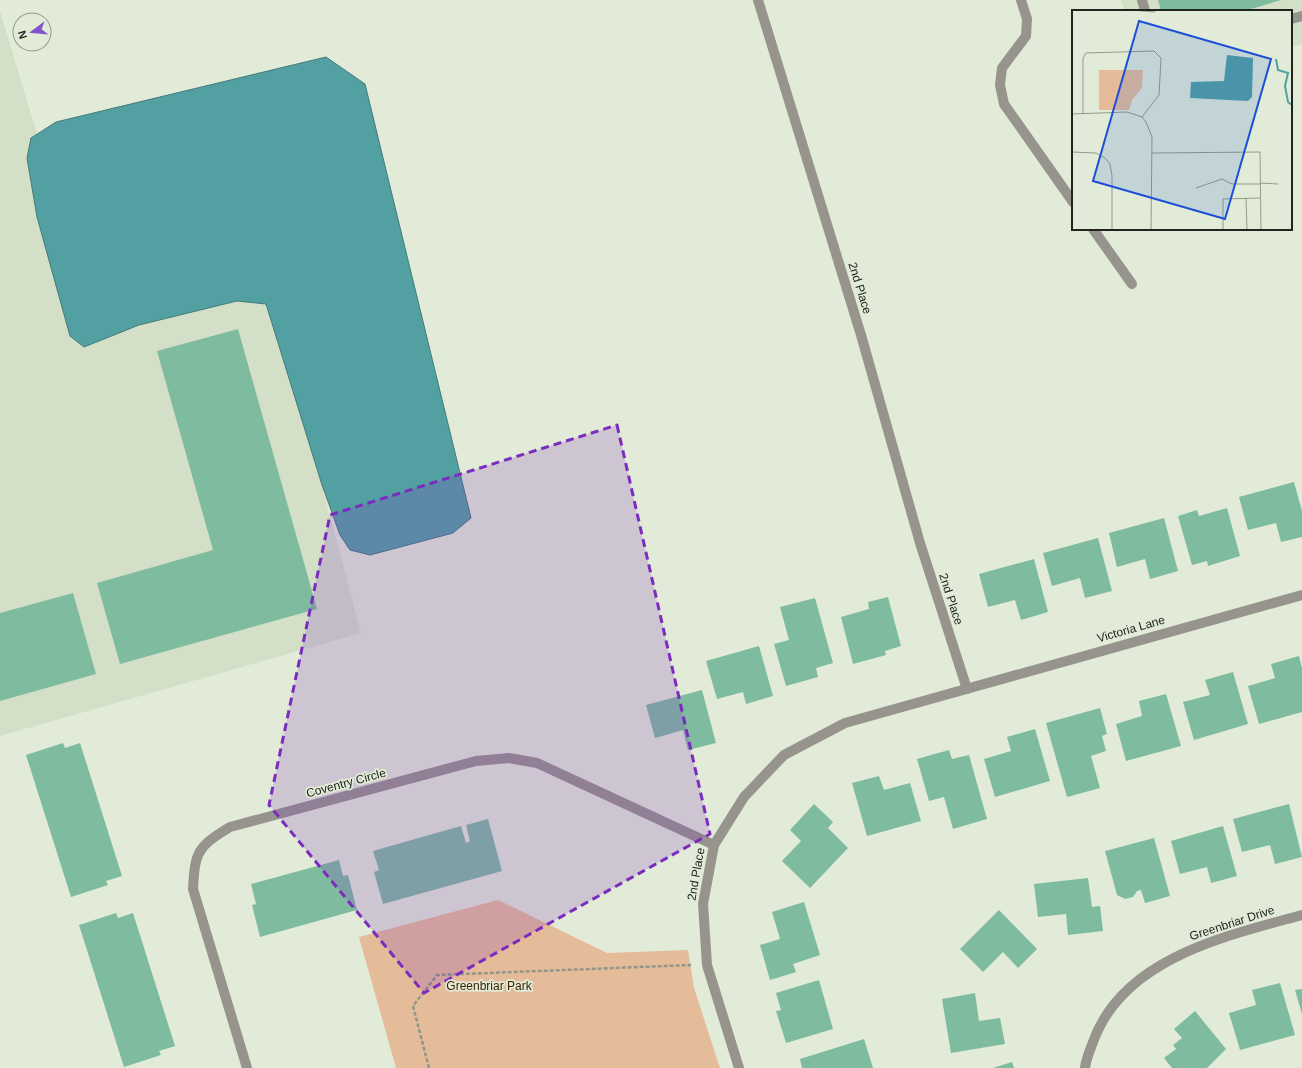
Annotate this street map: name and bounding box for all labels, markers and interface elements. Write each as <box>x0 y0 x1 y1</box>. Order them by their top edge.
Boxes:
inset map <box>1072 10 1292 230</box>
north arrow <box>12 12 52 52</box>
text: N <box>16 29 29 40</box>
street label: 2nd Place <box>846 260 875 316</box>
street label: 2nd Place <box>936 571 966 627</box>
street label: Victoria Lane <box>1096 613 1167 645</box>
street label: Coventry Circle <box>305 766 388 800</box>
street label: 2nd Place <box>684 846 708 901</box>
street label: Greenbriar Drive <box>1188 903 1277 943</box>
park label: Greenbriar Park <box>446 979 533 993</box>

